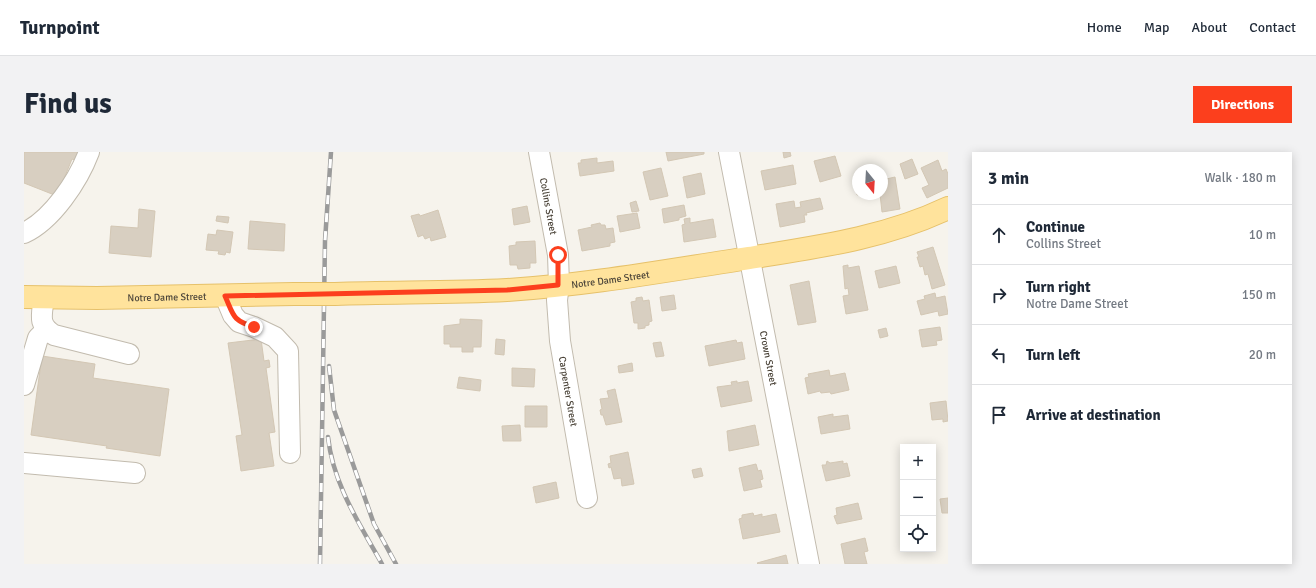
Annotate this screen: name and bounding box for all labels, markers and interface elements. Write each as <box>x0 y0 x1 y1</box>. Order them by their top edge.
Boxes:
text: Turnpoint <box>20 16 100 40</box>
text: Home <box>1087 19 1122 36</box>
text: Map <box>1144 19 1169 36</box>
text: About <box>1191 19 1227 36</box>
text: Contact <box>1249 19 1296 36</box>
button: Directions <box>1193 86 1292 123</box>
text: Find us <box>24 87 112 121</box>
north arrow <box>852 164 888 200</box>
text: 3 min <box>988 168 1029 189</box>
text: Walk · 180 m <box>1205 170 1276 186</box>
street label: Collins Street <box>537 177 559 236</box>
text: Continue <box>1026 218 1085 236</box>
icon: ahead <box>988 224 1010 246</box>
text: 10 m <box>1249 227 1276 243</box>
text: Collins Street <box>1026 236 1101 252</box>
route start <box>549 246 567 264</box>
street label: Notre Dame Street <box>571 268 651 291</box>
text: Turn right <box>1026 278 1091 296</box>
icon: right <box>988 284 1010 306</box>
text: 150 m <box>1242 287 1276 303</box>
street label: Notre Dame Street <box>127 291 207 304</box>
text: Notre Dame Street <box>1026 296 1128 312</box>
route end <box>245 318 263 336</box>
street label: Crown Street <box>757 330 779 387</box>
icon: left <box>988 344 1010 366</box>
text: Turn left <box>1026 346 1080 364</box>
text: 20 m <box>1249 347 1276 363</box>
street label: Carpenter Street <box>556 355 580 428</box>
icon: arrive <box>988 404 1010 426</box>
text: Arrive at destination <box>1026 406 1161 424</box>
map controls <box>900 444 936 552</box>
button: + <box>900 444 936 480</box>
button: − <box>900 480 936 516</box>
button: locate <box>900 516 936 552</box>

